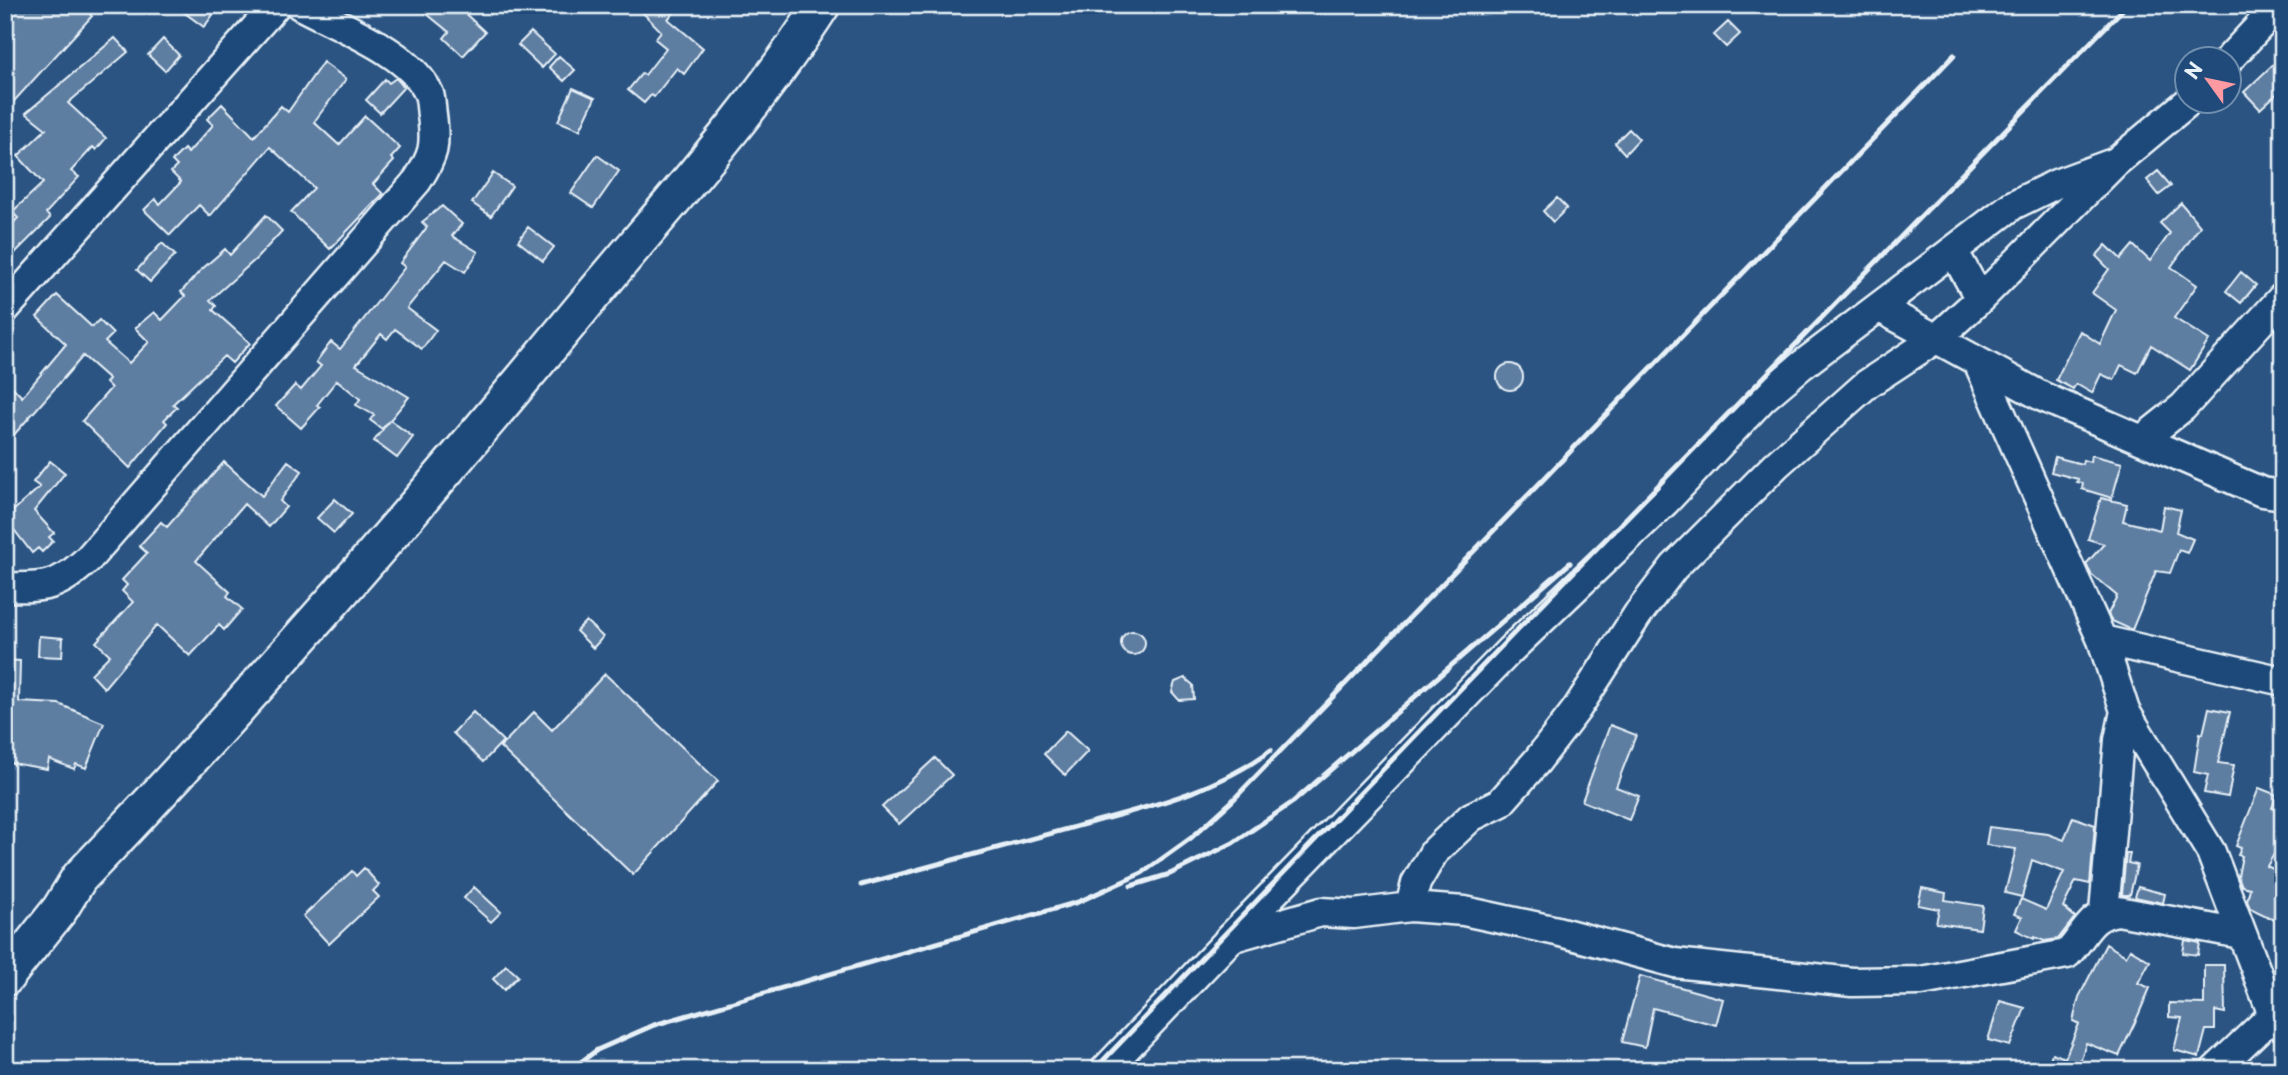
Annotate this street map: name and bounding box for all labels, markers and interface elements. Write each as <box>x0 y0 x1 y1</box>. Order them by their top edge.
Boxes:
north arrow <box>2172 46 2242 116</box>
text: N <box>2177 56 2209 84</box>

